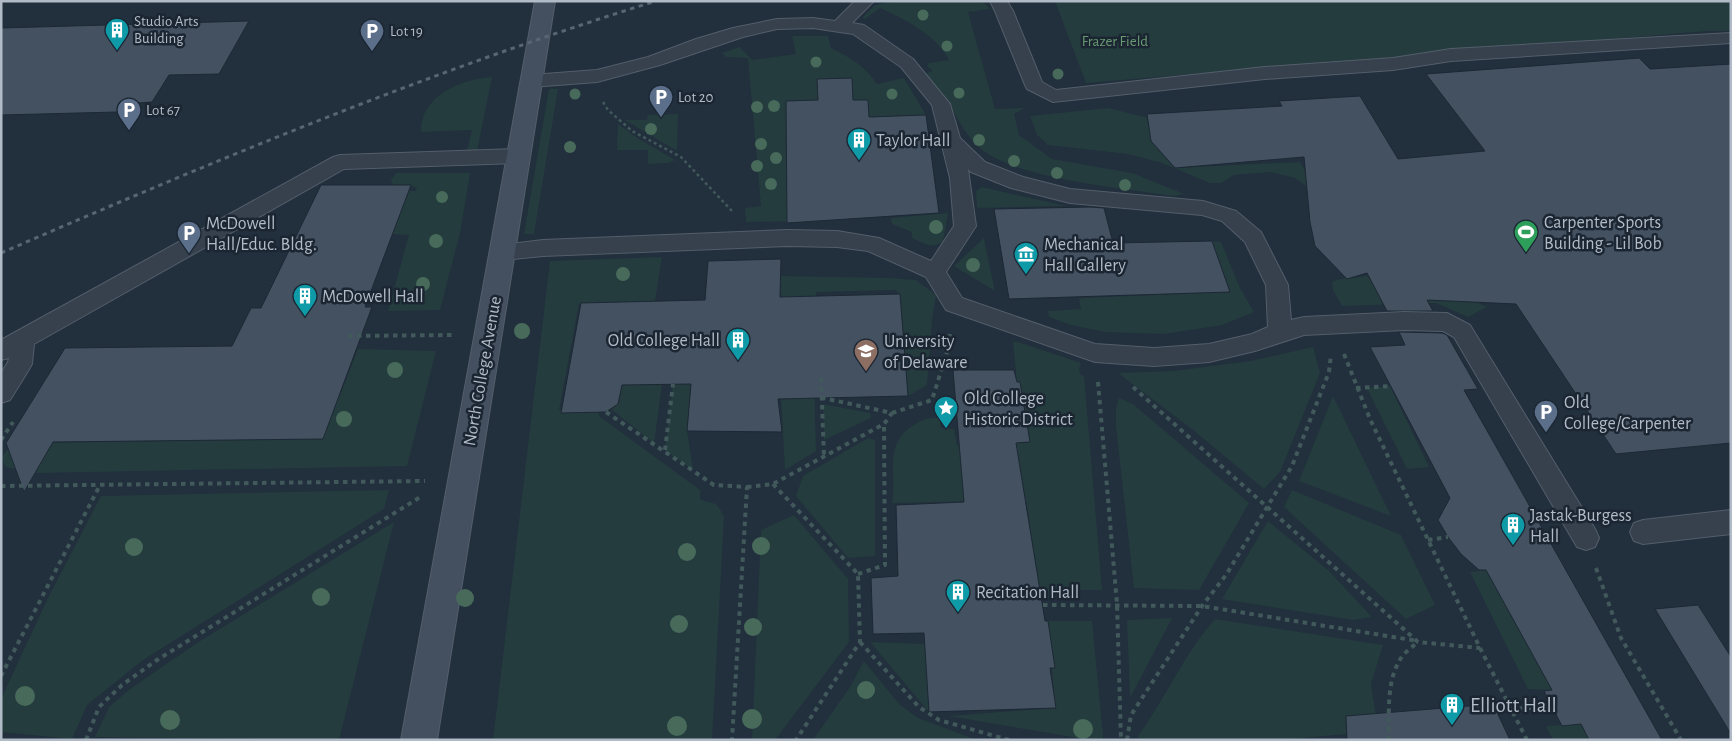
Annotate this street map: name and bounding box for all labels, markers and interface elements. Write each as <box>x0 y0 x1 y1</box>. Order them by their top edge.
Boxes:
place label: Studio Arts Building <box>134 14 198 46</box>
building icon: Studio Arts Building <box>104 17 130 51</box>
parking icon: Lot 19 <box>359 18 385 52</box>
place label: Lot 19 <box>390 24 423 39</box>
park label: Frazer Field <box>1082 34 1148 49</box>
parking icon: Lot 20 <box>648 84 674 118</box>
place label: Lot 20 <box>678 90 713 105</box>
parking icon: Lot 67 <box>116 97 142 131</box>
place label: Lot 67 <box>146 103 180 118</box>
building icon: Taylor Hall <box>846 127 872 161</box>
place label: Taylor Hall <box>876 132 950 150</box>
place label: Carpenter Sports Building - Lil Bob <box>1544 214 1662 253</box>
place label: McDowell Hall/Educ. Bldg. <box>206 215 317 254</box>
sports icon: Carpenter Sports Building - Lil Bob <box>1513 219 1539 253</box>
parking icon: McDowell Hall/Educ. Bldg. <box>176 220 202 254</box>
place label: Mechanical Hall Gallery <box>1044 236 1126 275</box>
museum icon: Mechanical Hall Gallery <box>1013 241 1039 275</box>
building icon: McDowell Hall <box>292 283 318 317</box>
place label: McDowell Hall <box>322 288 424 306</box>
street label: North College Avenue <box>461 295 505 448</box>
building icon: Old College Hall <box>725 327 751 361</box>
place label: Old College Hall <box>608 332 720 350</box>
place label: University of Delaware <box>884 333 967 372</box>
school or university icon: University of Delaware <box>853 338 879 372</box>
place label: Old College Historic District <box>964 390 1073 429</box>
place label: Old College/Carpenter <box>1564 394 1691 433</box>
place icon: Old College Historic District <box>933 395 959 429</box>
parking icon: Old College/Carpenter <box>1533 399 1559 433</box>
place label: Jastak-Burgess Hall <box>1530 507 1632 546</box>
building icon: Jastak-Burgess Hall <box>1500 512 1526 546</box>
building icon: Recitation Hall <box>945 579 971 613</box>
place label: Recitation Hall <box>976 584 1079 602</box>
building icon: Elliott Hall <box>1439 692 1465 726</box>
place label: Elliott Hall <box>1470 695 1557 716</box>

